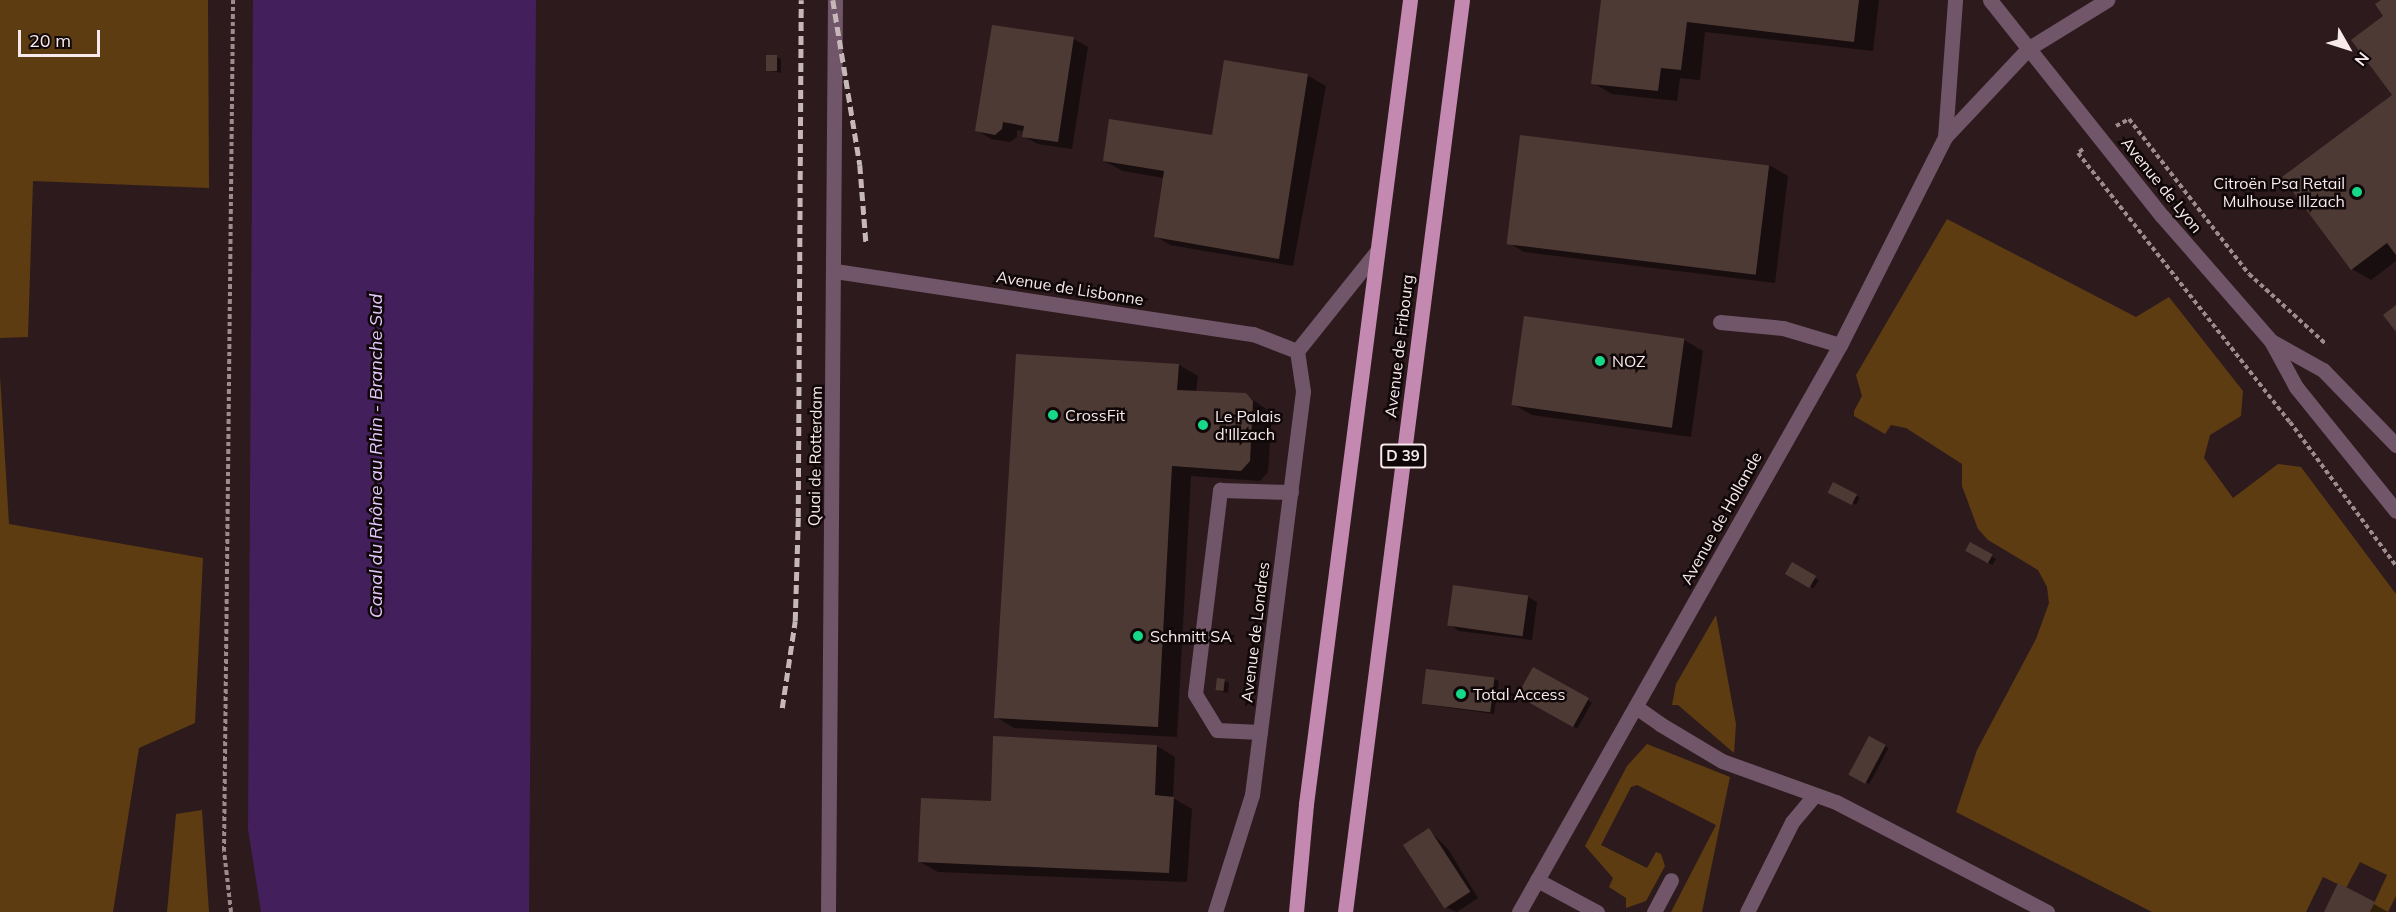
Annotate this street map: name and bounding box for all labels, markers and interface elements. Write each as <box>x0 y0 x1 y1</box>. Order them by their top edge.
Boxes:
scale bar <box>21 18 104 56</box>
north arrow <box>2318 18 2378 78</box>
text: 20 m <box>29 29 71 52</box>
text: N <box>2350 48 2374 70</box>
street label: Avenue de Lyon <box>2118 133 2206 237</box>
place label: Citroën Psa Retail Mulhouse Illzach <box>2213 173 2345 211</box>
marker: Citroën Psa Retail Mulhouse Illzach <box>2350 185 2364 199</box>
street label: Avenue de Lisbonne <box>995 267 1145 309</box>
street label: Avenue de Fribourg <box>1381 273 1417 419</box>
water label: Canal du Rhône au Rhin - Branche Sud <box>365 294 387 618</box>
place label: NOZ <box>1612 351 1646 371</box>
marker: NOZ <box>1593 354 1607 368</box>
street label: Quai de Rotterdam <box>804 386 826 526</box>
place label: CrossFit <box>1065 405 1125 425</box>
place label: Le Palais d'Illzach <box>1215 406 1281 444</box>
marker: CrossFit <box>1046 408 1060 422</box>
marker: Le Palais d'Illzach <box>1196 418 1210 432</box>
road number: D 39 <box>1379 444 1427 468</box>
street label: Avenue de Hollande <box>1677 448 1765 588</box>
street label: Avenue de Londres <box>1237 561 1273 703</box>
place label: Schmitt SA <box>1150 626 1232 646</box>
marker: Schmitt SA <box>1131 629 1145 643</box>
place label: Total Access <box>1473 684 1565 704</box>
marker: Total Access <box>1454 687 1468 701</box>

